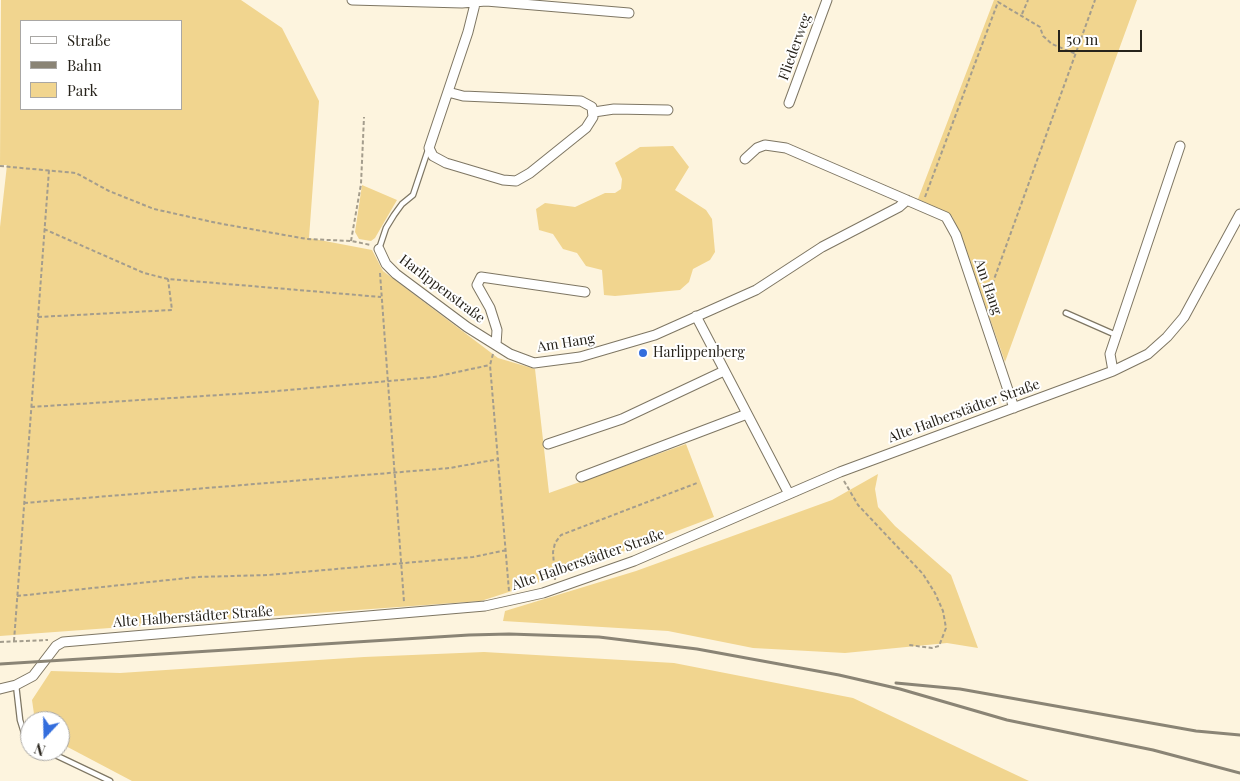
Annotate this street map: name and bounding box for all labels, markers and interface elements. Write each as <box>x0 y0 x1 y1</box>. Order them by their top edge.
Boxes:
street label: Fliederweg <box>775 11 815 83</box>
legend <box>20 20 182 110</box>
scale bar <box>1060 20 1144 52</box>
text: 50 m <box>1066 29 1098 49</box>
text: Straße <box>67 30 111 50</box>
text: Bahn <box>67 55 102 75</box>
text: Park <box>67 80 98 100</box>
street label: Harlippenstraße <box>396 251 488 327</box>
street label: Am Hang <box>971 257 1005 317</box>
street label: Am Hang <box>536 330 596 356</box>
place label: Harlippenberg <box>653 345 745 361</box>
marker: Harlippenberg <box>637 347 649 359</box>
street label: Alte Halberstädter Straße <box>886 376 1042 446</box>
street label: Alte Halberstädter Straße <box>510 526 666 594</box>
street label: Alte Halberstädter Straße <box>113 603 273 631</box>
north arrow <box>20 711 70 761</box>
text: N <box>32 739 48 760</box>

